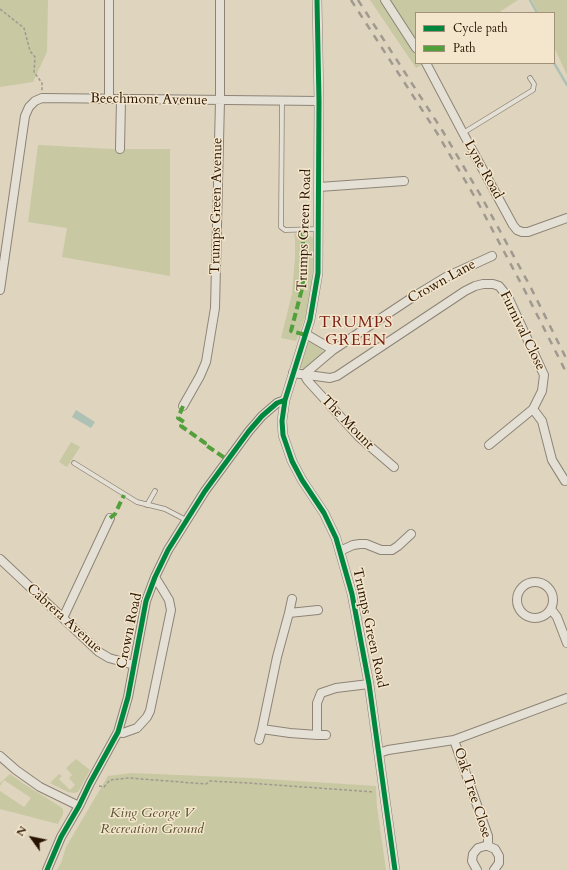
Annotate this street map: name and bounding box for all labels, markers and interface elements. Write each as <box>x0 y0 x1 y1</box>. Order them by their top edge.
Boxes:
legend <box>415 12 555 64</box>
text: Cycle path <box>453 20 508 36</box>
text: Path <box>453 40 476 56</box>
street label: Beechmont Avenue <box>90 91 208 109</box>
street label: Trumps Green Avenue <box>207 137 227 275</box>
street label: Lyne Road <box>460 138 506 202</box>
street label: Trumps Green Road <box>294 169 316 291</box>
street label: Crown Lane <box>405 256 479 308</box>
street label: Furnival Close <box>496 289 548 373</box>
district label: TRUMPS GREEN <box>319 313 393 351</box>
street label: The Mount <box>317 392 377 454</box>
street label: Trumps Green Road <box>348 566 390 690</box>
street label: Cabrera Avenue <box>23 581 105 657</box>
street label: Crown Road <box>114 592 146 670</box>
street label: Oak Tree Close <box>449 746 495 840</box>
park label: King George V Recreation Ground <box>100 806 204 838</box>
north arrow <box>12 818 52 858</box>
text: N <box>13 823 30 839</box>

